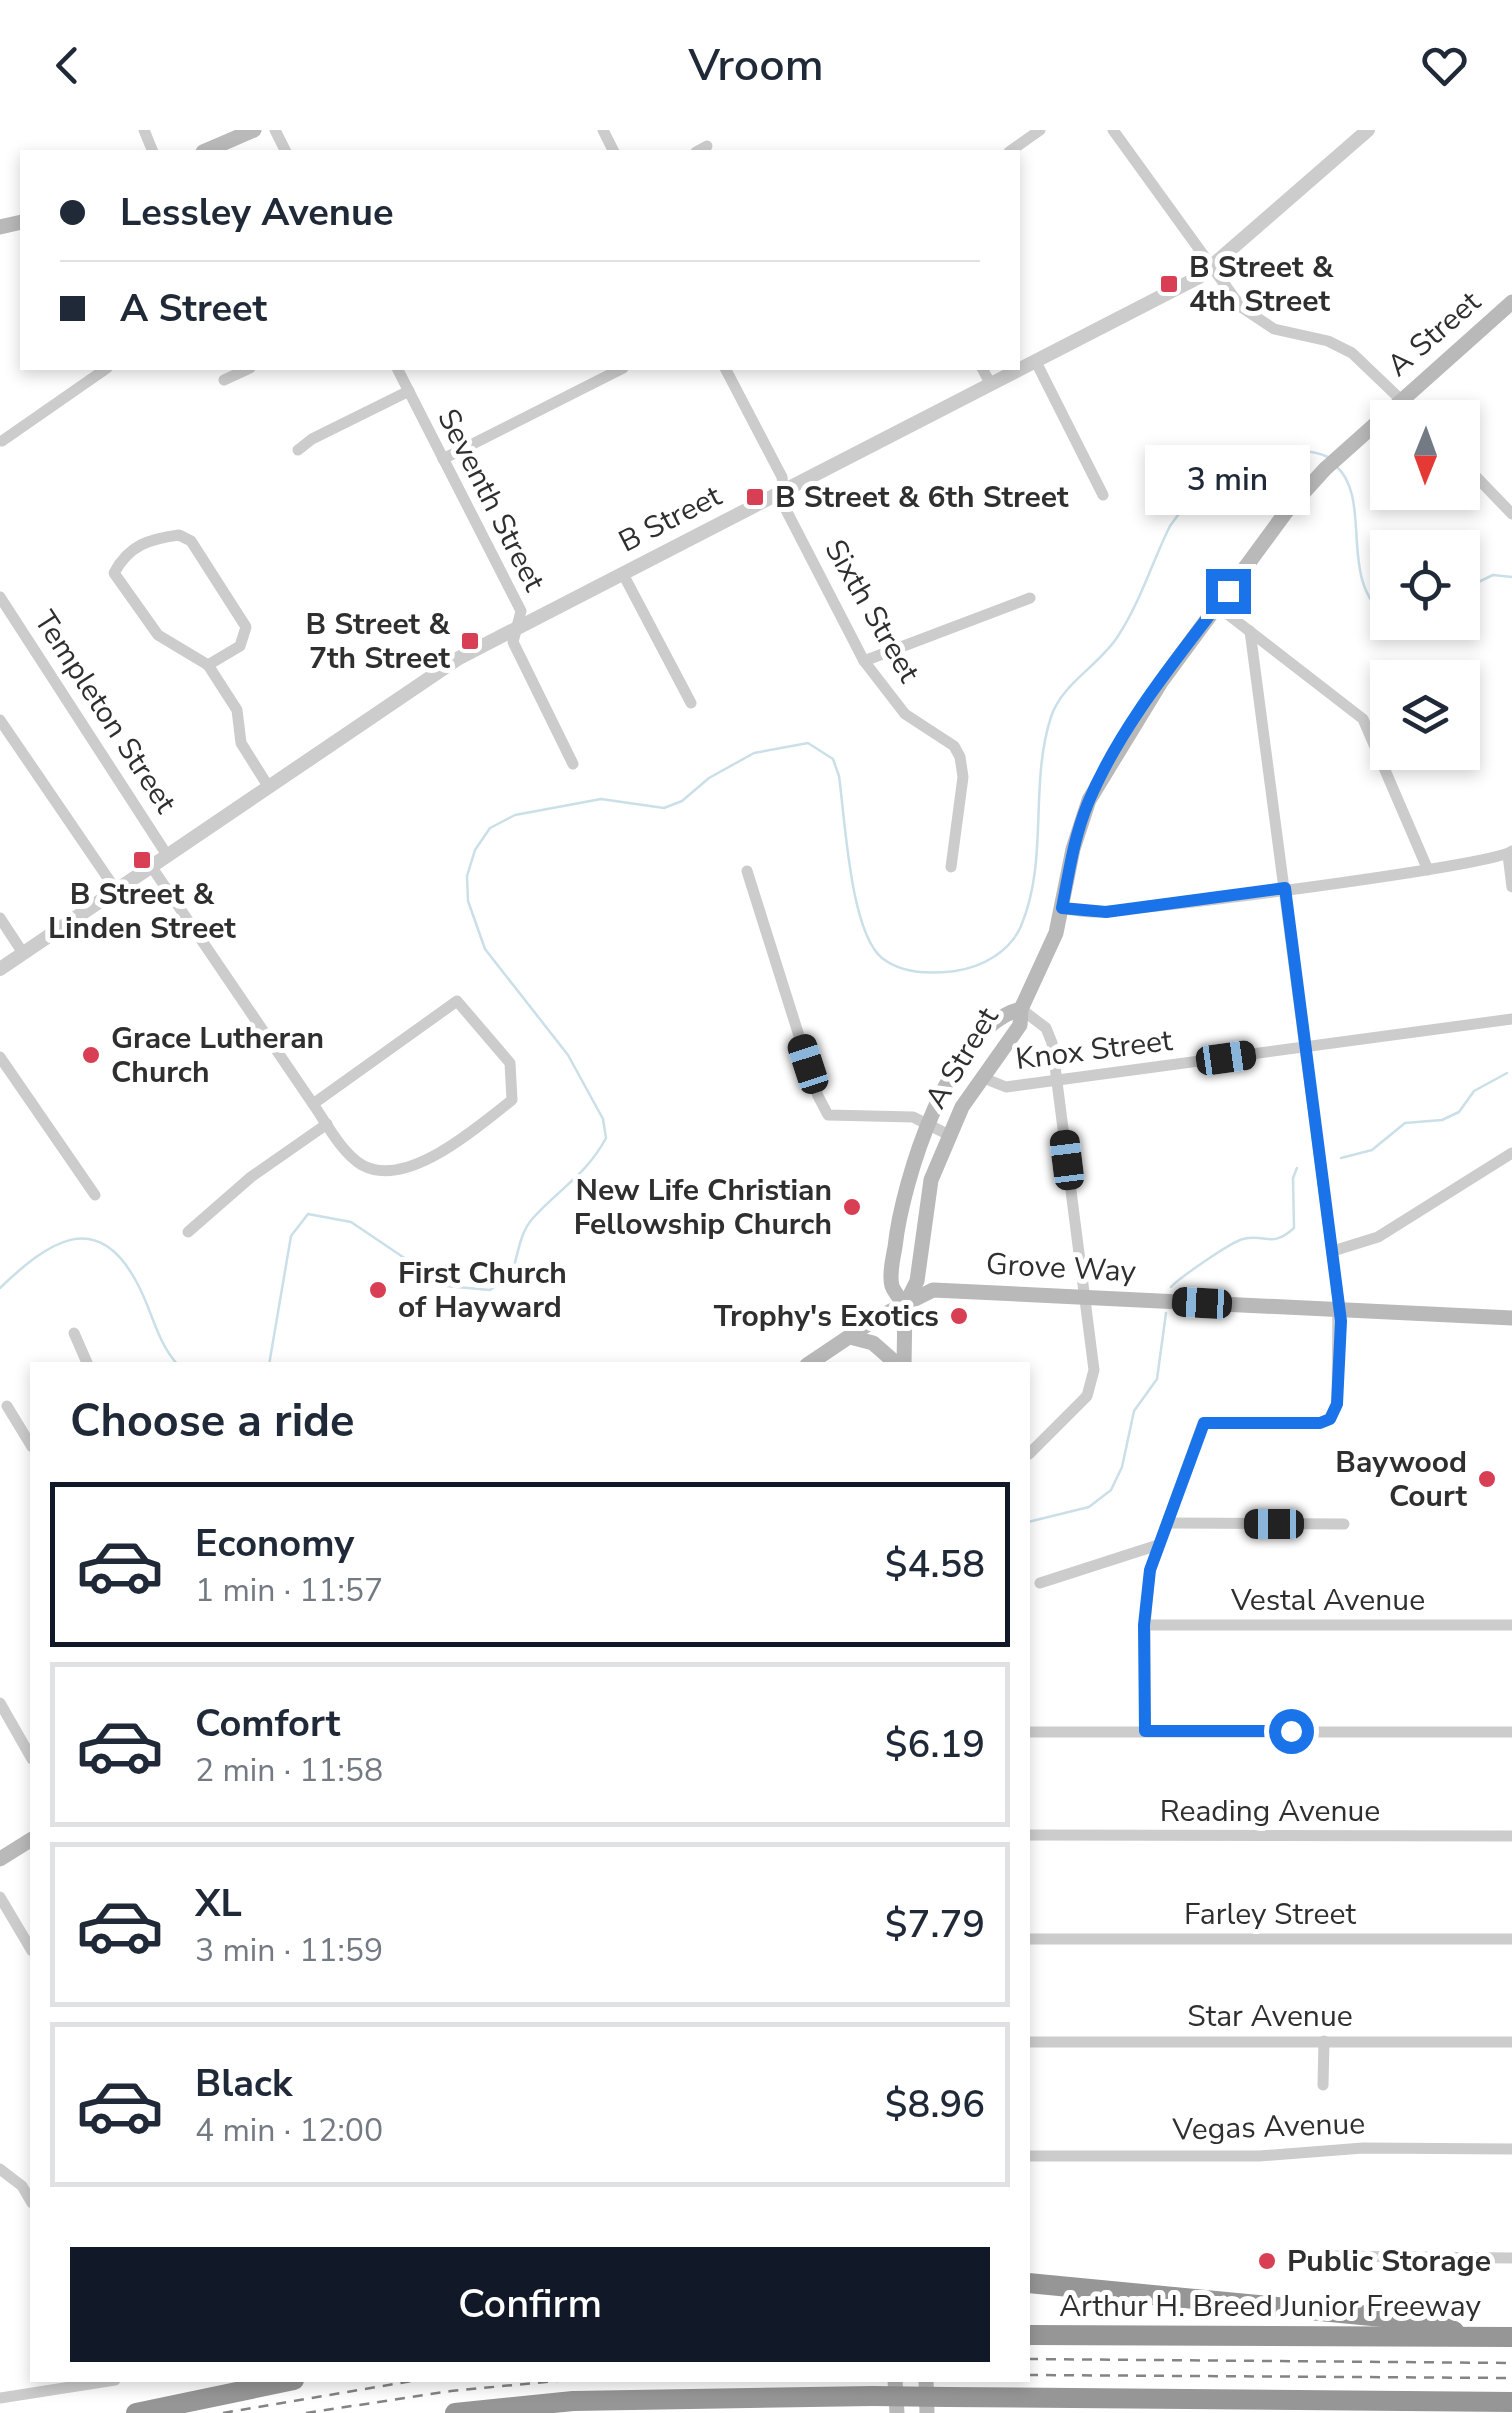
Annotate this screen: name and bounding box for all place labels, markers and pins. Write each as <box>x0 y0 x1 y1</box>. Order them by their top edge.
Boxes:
place label: B Street & 4th Street <box>1189 247 1335 322</box>
marker: B Street & 4th Street <box>1158 273 1180 295</box>
place label: B Street & 6th Street <box>775 477 1069 518</box>
marker: B Street & 6th Street <box>744 486 766 508</box>
place label: B Street & 7th Street <box>306 604 451 679</box>
marker: B Street & 7th Street <box>459 630 481 652</box>
marker: B Street & Linden Street <box>131 849 153 871</box>
place label: B Street & Linden Street <box>48 874 236 949</box>
place label: Grace Lutheran Church <box>111 1018 324 1093</box>
marker: Grace Lutheran Church <box>80 1044 102 1066</box>
place label: New Life Christian Fellowship Church <box>574 1170 832 1245</box>
marker: New Life Christian Fellowship Church <box>841 1196 863 1218</box>
place label: First Church of Hayward <box>398 1253 567 1328</box>
marker: First Church of Hayward <box>367 1279 389 1301</box>
place label: Trophy's Exotics <box>714 1296 939 1337</box>
marker: Trophy's Exotics <box>948 1305 970 1327</box>
place label: Baywood Court <box>1335 1442 1467 1517</box>
marker: Baywood Court <box>1476 1468 1498 1490</box>
place label: Public Storage <box>1287 2241 1491 2282</box>
marker: Public Storage <box>1256 2250 1278 2272</box>

